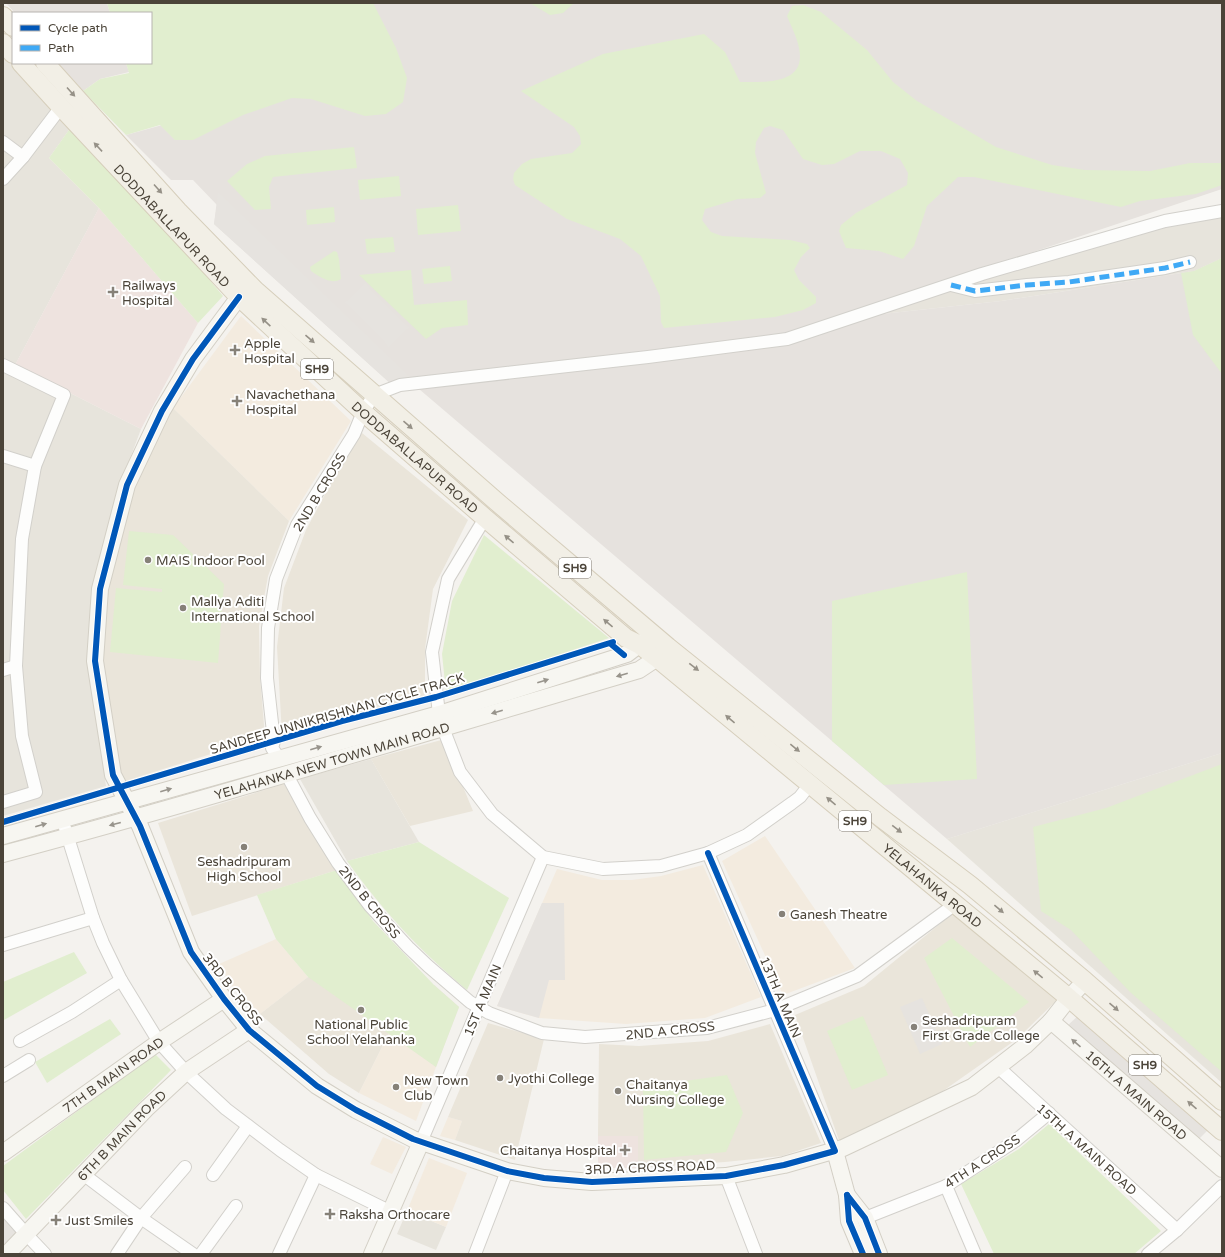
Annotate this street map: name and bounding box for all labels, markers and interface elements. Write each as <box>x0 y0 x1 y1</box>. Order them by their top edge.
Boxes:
legend <box>12 12 152 64</box>
text: Cycle path <box>48 21 107 35</box>
text: Path <box>48 41 74 55</box>
one-way arrow <box>66 87 76 97</box>
one-way arrow <box>93 142 103 152</box>
street label: DODDABALLAPUR ROAD <box>110 161 233 291</box>
one-way arrow <box>153 184 162 194</box>
place label: Railways Hospital <box>122 278 176 309</box>
marker: Railways Hospital <box>107 286 119 298</box>
one-way arrow <box>261 317 271 327</box>
one-way arrow <box>305 334 315 344</box>
place label: Apple Hospital <box>244 336 295 367</box>
marker: Apple Hospital <box>229 344 241 356</box>
road number: SH9 <box>301 359 333 379</box>
place label: Navachethana Hospital <box>246 387 335 418</box>
marker: Navachethana Hospital <box>231 395 243 407</box>
street label: DODDABALLAPUR ROAD <box>348 398 481 518</box>
one-way arrow <box>403 420 413 429</box>
street label: 2ND B CROSS <box>290 450 350 535</box>
one-way arrow <box>504 534 514 543</box>
place label: MAIS Indoor Pool <box>156 553 265 569</box>
marker: MAIS Indoor Pool <box>143 555 153 565</box>
road number: SH9 <box>559 558 591 578</box>
place label: Mallya Aditi International School <box>191 594 314 625</box>
marker: Mallya Aditi International School <box>178 603 188 613</box>
one-way arrow <box>603 618 613 627</box>
one-way arrow <box>688 663 699 671</box>
street label: SANDEEP UNNIKRISHNAN CYCLE TRACK <box>208 670 467 758</box>
one-way arrow <box>616 672 628 678</box>
one-way arrow <box>537 678 549 684</box>
one-way arrow <box>491 709 503 715</box>
one-way arrow <box>725 714 736 723</box>
street label: YELAHANKA NEW TOWN MAIN ROAD <box>213 719 452 804</box>
one-way arrow <box>790 744 801 753</box>
one-way arrow <box>311 745 323 751</box>
one-way arrow <box>160 787 172 793</box>
one-way arrow <box>825 797 836 806</box>
road number: SH9 <box>839 811 871 831</box>
one-way arrow <box>109 821 121 827</box>
one-way arrow <box>34 822 47 828</box>
one-way arrow <box>891 825 902 834</box>
street label: YELAHANKA ROAD <box>879 840 985 932</box>
marker: Seshadripuram High School <box>239 842 249 852</box>
place label: Seshadripuram High School <box>197 854 291 885</box>
street label: 2ND B CROSS <box>335 863 403 942</box>
one-way arrow <box>994 905 1005 914</box>
place label: Ganesh Theatre <box>790 907 887 923</box>
marker: Ganesh Theatre <box>777 909 787 919</box>
street label: 3RD B CROSS <box>199 950 266 1029</box>
street label: 13TH A MAIN <box>756 954 804 1041</box>
street label: 1ST A MAIN <box>461 962 505 1039</box>
one-way arrow <box>1033 969 1044 978</box>
one-way arrow <box>1110 1002 1119 1011</box>
marker: National Public School Yelahanka <box>356 1005 366 1015</box>
place label: Seshadripuram First Grade College <box>922 1013 1040 1044</box>
place label: National Public School Yelahanka <box>307 1017 415 1048</box>
street label: 2ND A CROSS <box>625 1018 716 1044</box>
marker: Seshadripuram First Grade College <box>909 1022 919 1032</box>
street label: 7TH B MAIN ROAD <box>60 1034 168 1117</box>
one-way arrow <box>1070 1038 1081 1047</box>
street label: 16TH A MAIN ROAD <box>1082 1047 1190 1144</box>
road number: SH9 <box>1129 1055 1161 1075</box>
place label: Jyothi College <box>508 1071 594 1087</box>
place label: New Town Club <box>404 1073 468 1104</box>
marker: Jyothi College <box>495 1073 505 1083</box>
place label: Chaitanya Nursing College <box>626 1077 724 1108</box>
marker: New Town Club <box>391 1082 401 1092</box>
marker: Chaitanya Nursing College <box>613 1086 623 1096</box>
street label: 6TH B MAIN ROAD <box>74 1087 170 1185</box>
street label: 15TH A MAIN ROAD <box>1033 1101 1140 1199</box>
one-way arrow <box>1187 1101 1198 1110</box>
street label: 4TH A CROSS <box>942 1131 1023 1192</box>
place label: Chaitanya Hospital <box>500 1143 616 1159</box>
marker: Chaitanya Hospital <box>619 1144 631 1156</box>
street label: 3RD A CROSS ROAD <box>584 1158 716 1178</box>
place label: Raksha Orthocare <box>339 1207 450 1223</box>
marker: Raksha Orthocare <box>324 1208 336 1220</box>
place label: Just Smiles <box>65 1213 133 1229</box>
marker: Just Smiles <box>50 1214 62 1226</box>

